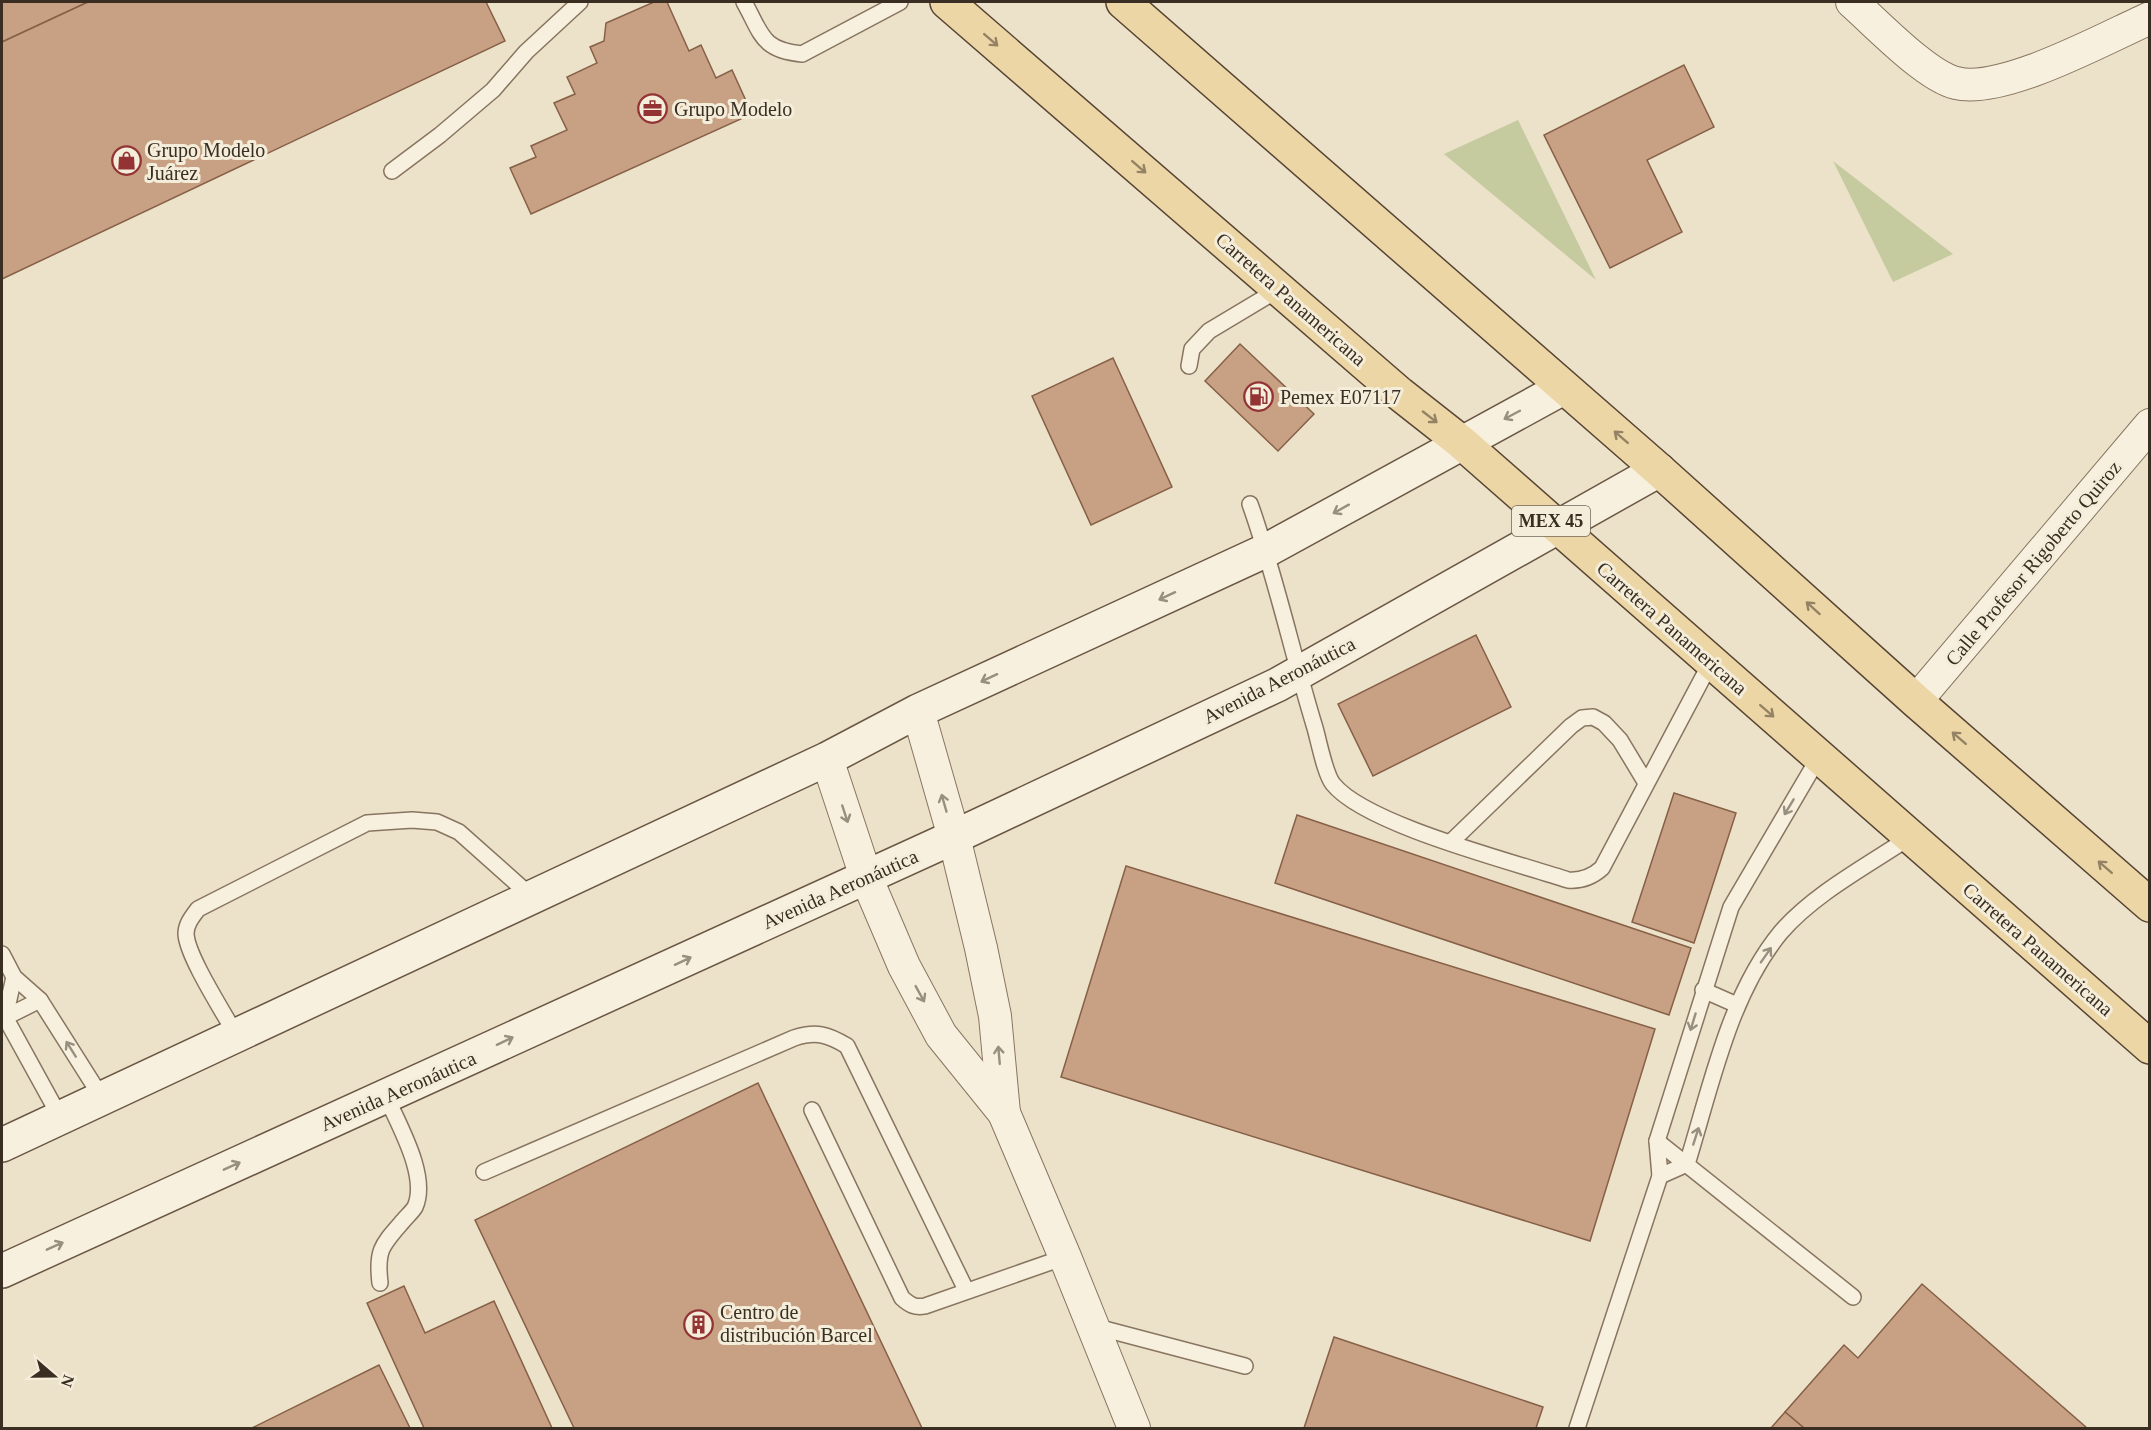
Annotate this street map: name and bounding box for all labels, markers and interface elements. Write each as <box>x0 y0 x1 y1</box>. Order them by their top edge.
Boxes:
one-way arrow <box>983 33 998 47</box>
office icon: Grupo Modelo <box>637 93 669 125</box>
place label: Grupo Modelo <box>674 98 792 121</box>
place label: Grupo Modelo Juárez <box>147 139 265 184</box>
shop icon: Grupo Modelo Juárez <box>110 145 142 177</box>
one-way arrow <box>1131 161 1147 174</box>
street label: Carretera Panamericana <box>1212 228 1371 370</box>
fuel station icon: Pemex E07117 <box>1243 381 1275 413</box>
place label: Pemex E07117 <box>1280 386 1401 408</box>
one-way arrow <box>1503 410 1521 421</box>
one-way arrow <box>1422 411 1438 424</box>
one-way arrow <box>1614 430 1629 444</box>
street label: Calle Profesor Rigoberto Quiroz <box>1941 456 2126 670</box>
one-way arrow <box>1333 503 1350 515</box>
road number: MEX 45 <box>1512 506 1590 536</box>
street label: Carretera Panamericana <box>1593 557 1752 699</box>
one-way arrow <box>1158 591 1176 603</box>
one-way arrow <box>1806 601 1821 615</box>
street label: Avenida Aeronáutica <box>1199 632 1359 728</box>
one-way arrow <box>981 672 999 684</box>
one-way arrow <box>1759 704 1774 718</box>
one-way arrow <box>1952 731 1967 745</box>
one-way arrow <box>938 794 949 813</box>
one-way arrow <box>1782 798 1794 815</box>
one-way arrow <box>841 804 852 823</box>
street label: Avenida Aeronáutica <box>759 845 921 933</box>
one-way arrow <box>2098 860 2113 874</box>
street label: Carretera Panamericana <box>1959 878 2118 1020</box>
one-way arrow <box>1759 947 1772 963</box>
one-way arrow <box>673 954 691 966</box>
one-way arrow <box>915 985 926 1003</box>
one-way arrow <box>1687 1012 1698 1031</box>
one-way arrow <box>496 1035 514 1047</box>
one-way arrow <box>65 1041 77 1058</box>
one-way arrow <box>993 1046 1004 1066</box>
street label: Avenida Aeronáutica <box>317 1047 479 1135</box>
one-way arrow <box>1691 1127 1702 1146</box>
one-way arrow <box>223 1159 241 1171</box>
one-way arrow <box>45 1240 63 1252</box>
place label: Centro de distribución Barcel <box>720 1301 873 1346</box>
building icon: Centro de distribución Barcel <box>683 1308 715 1340</box>
north arrow <box>24 1346 84 1406</box>
text: N <box>58 1373 78 1390</box>

